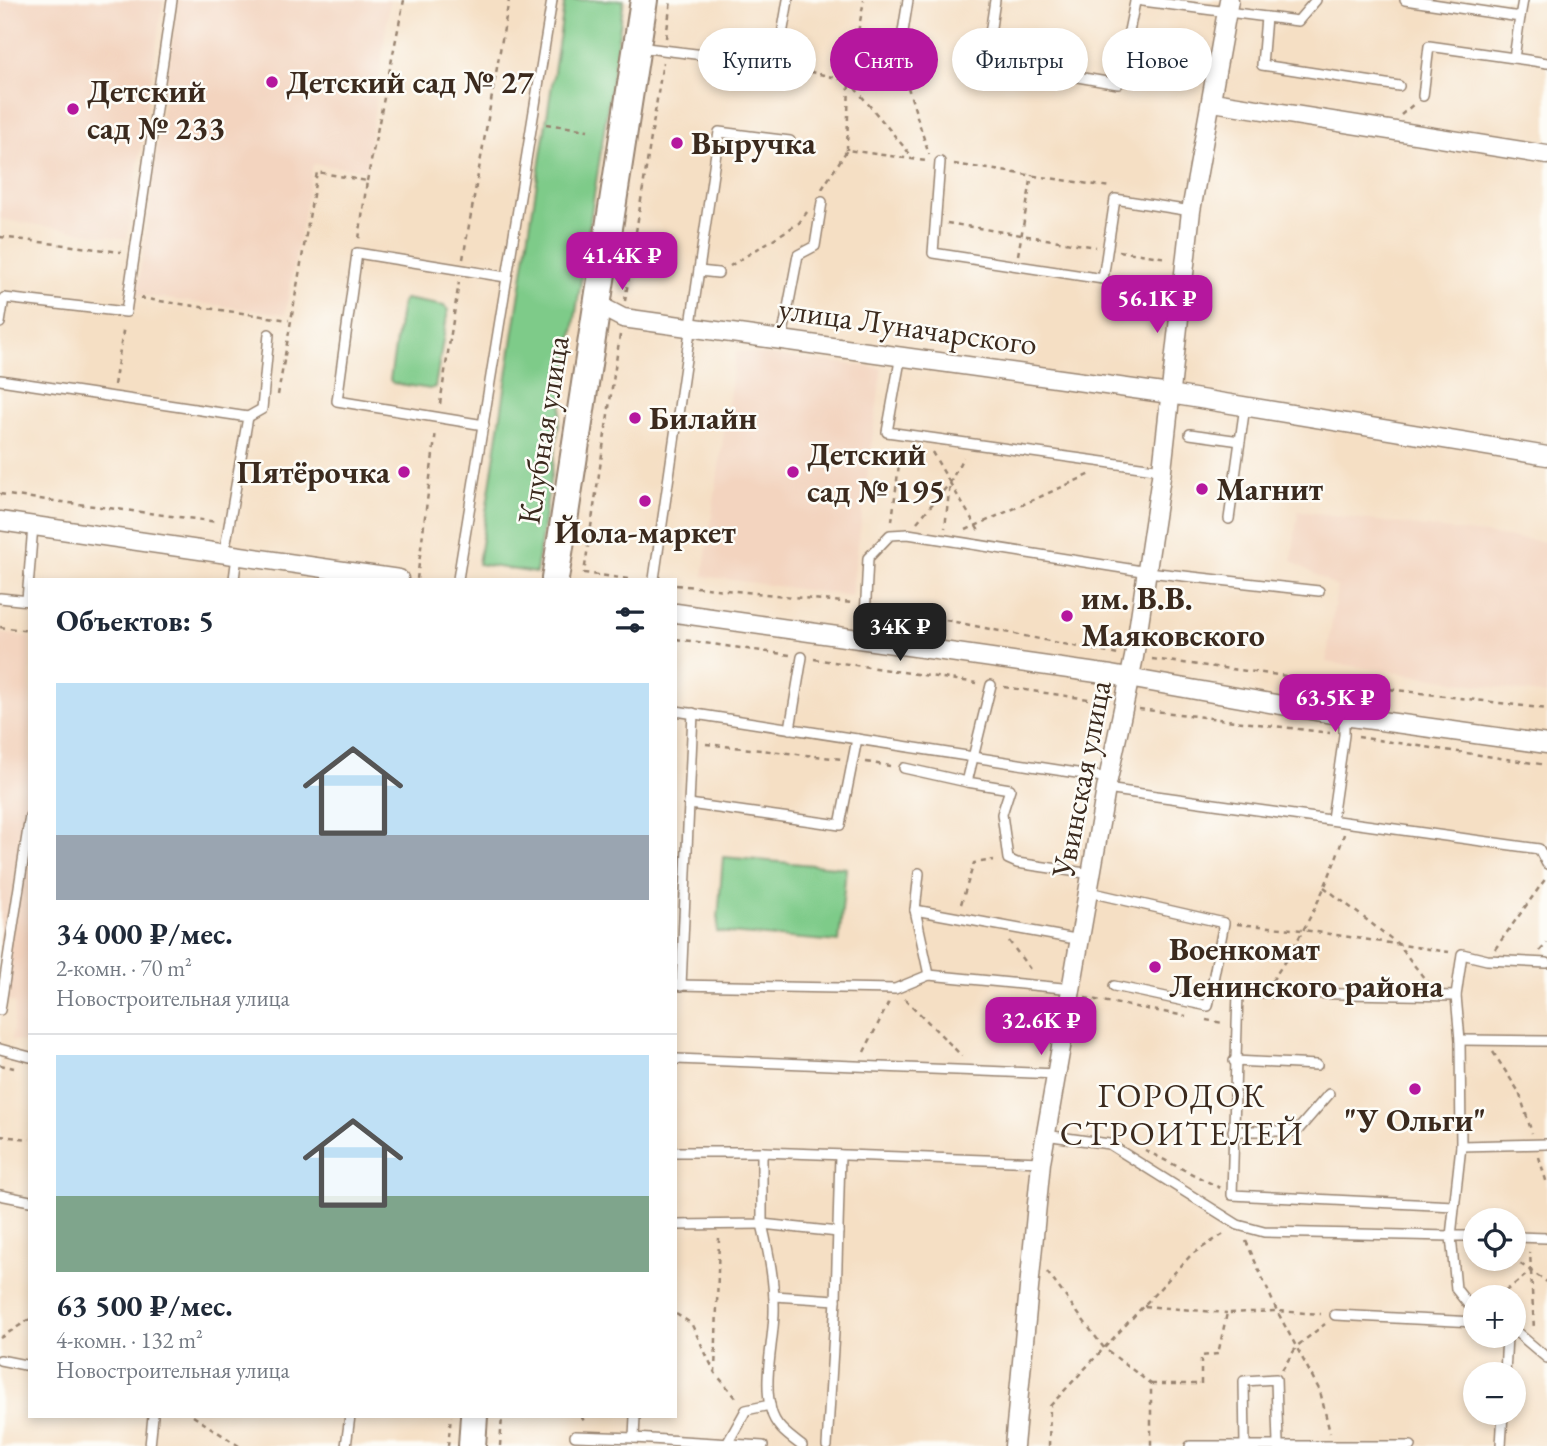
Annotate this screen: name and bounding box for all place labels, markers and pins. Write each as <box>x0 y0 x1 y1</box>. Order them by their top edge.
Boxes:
place label: Детский сад № 27 <box>286 61 534 103</box>
place label: Детский сад № 233 <box>87 70 225 149</box>
marker: Детский сад № 27 <box>264 74 280 90</box>
marker: Детский сад № 233 <box>65 101 81 117</box>
place label: Выручка <box>691 122 817 164</box>
marker: Выручка <box>669 135 685 151</box>
pin: 41.4K ₽ <box>557 232 687 292</box>
pin: 56.1K ₽ <box>1092 276 1222 335</box>
place label: Билайн <box>649 397 757 439</box>
marker: Билайн <box>627 410 643 426</box>
place label: Детский сад № 195 <box>807 433 945 512</box>
place label: Пятёрочка <box>237 451 391 493</box>
marker: Пятёрочка <box>396 464 412 480</box>
marker: Детский сад № 195 <box>785 464 801 480</box>
place label: Магнит <box>1216 468 1324 510</box>
marker: Магнит <box>1194 481 1210 497</box>
marker: Йола-маркет <box>637 493 653 509</box>
place label: Йола-маркет <box>554 511 736 553</box>
place label: им. В.В. Маяковского <box>1081 577 1265 656</box>
pin: 34K ₽ <box>851 604 949 663</box>
marker: им. В.В. Маяковского <box>1059 608 1075 624</box>
pin: 63.5K ₽ <box>1270 674 1400 734</box>
place label: Военкомат Ленинского района <box>1169 928 1444 1007</box>
marker: Военкомат Ленинского района <box>1147 959 1163 975</box>
pin: 32.6K ₽ <box>976 998 1106 1057</box>
marker: "У Ольги" <box>1407 1081 1423 1097</box>
place label: "У Ольги" <box>1344 1099 1486 1141</box>

